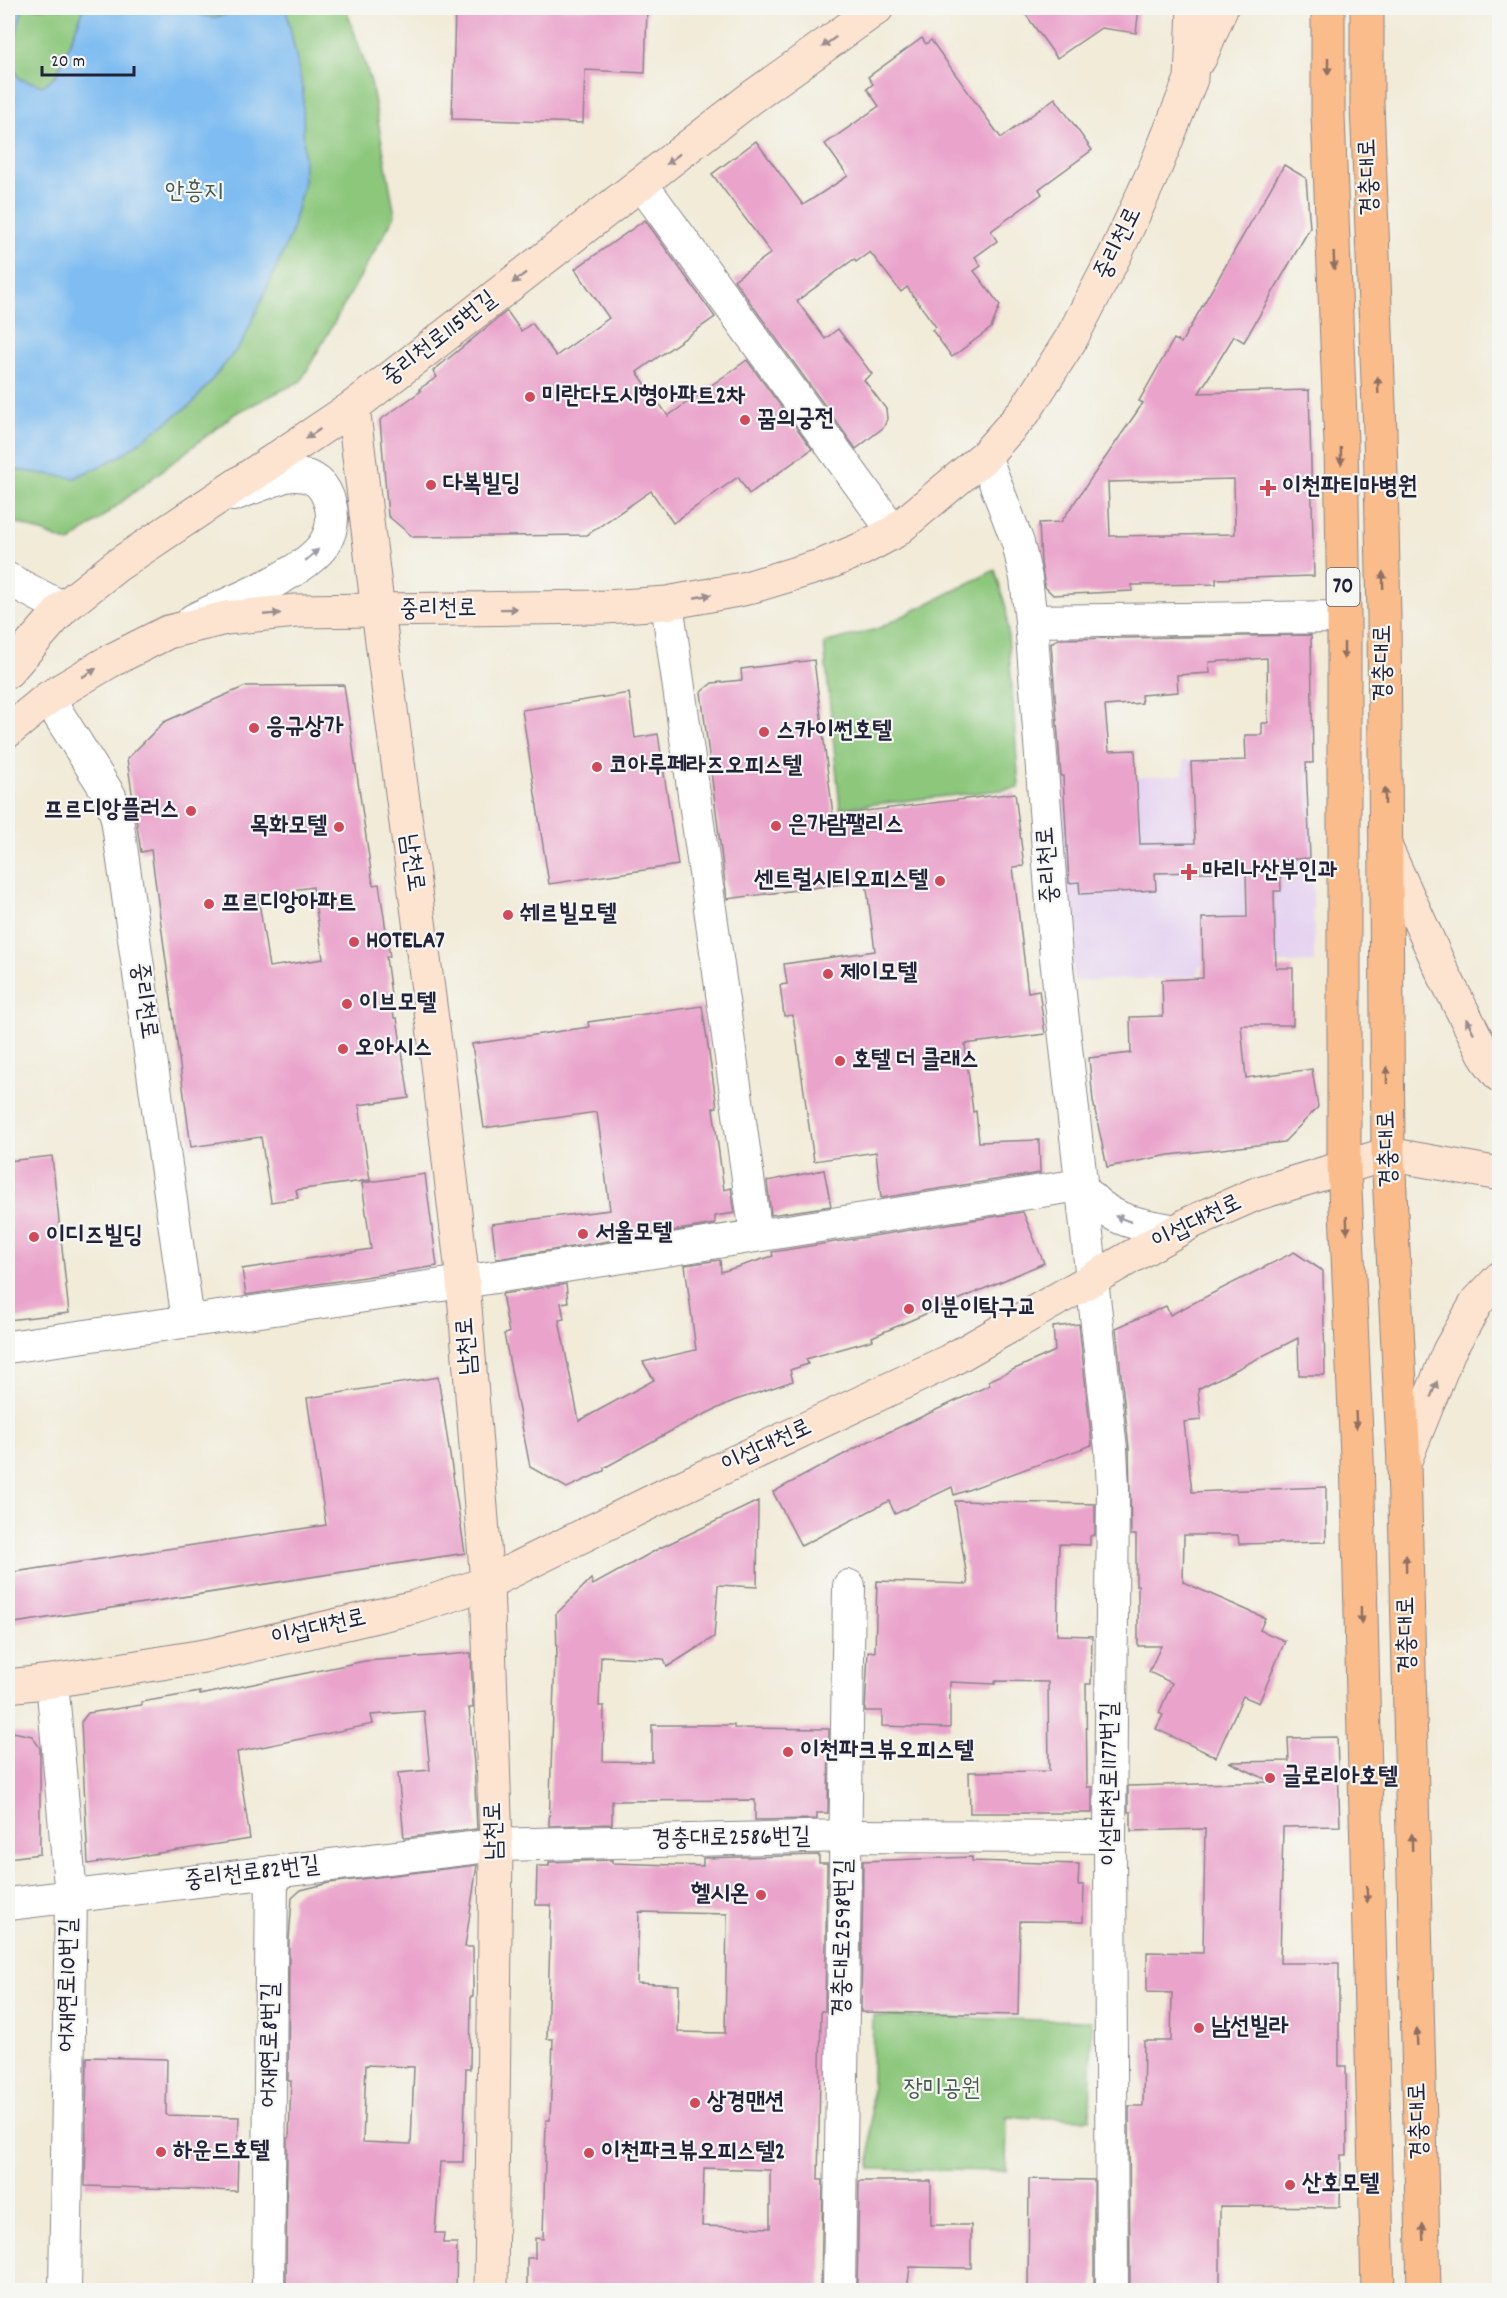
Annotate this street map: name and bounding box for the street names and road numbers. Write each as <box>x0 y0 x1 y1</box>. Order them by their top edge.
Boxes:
street label: 경충대로 <box>1352 138 1388 216</box>
street label: 중리천로 <box>1087 202 1151 286</box>
street label: 중리천로115번길 <box>375 283 505 395</box>
road number: 70 <box>1326 568 1360 606</box>
street label: 중리천로 <box>399 592 477 628</box>
street label: 경충대로 <box>1367 624 1401 702</box>
street label: 중리천로 <box>1029 825 1069 905</box>
street label: 남천로 <box>390 832 432 894</box>
street label: 중리천로 <box>121 960 165 1042</box>
street label: 경충대로 <box>1371 1110 1407 1188</box>
street label: 이섭대천로 <box>1146 1187 1248 1259</box>
street label: 남천로 <box>449 1316 487 1376</box>
street label: 이섭대천로 <box>716 1411 818 1483</box>
street label: 경충대로 <box>1390 1596 1426 1674</box>
street label: 이섭대천로 <box>268 1602 370 1656</box>
street label: 이섭대천로1177번길 <box>1094 1702 1128 1866</box>
street label: 남천로 <box>477 1802 513 1860</box>
street label: 경충대로2586번길 <box>651 1821 811 1857</box>
street label: 중리천로82번길 <box>182 1849 322 1899</box>
street label: 경충대로2598번길 <box>826 1859 862 2017</box>
street label: 어재연로10번길 <box>51 1918 87 2052</box>
street label: 어재연로8번길 <box>253 1982 289 2108</box>
street label: 경충대로 <box>1402 2082 1438 2160</box>

